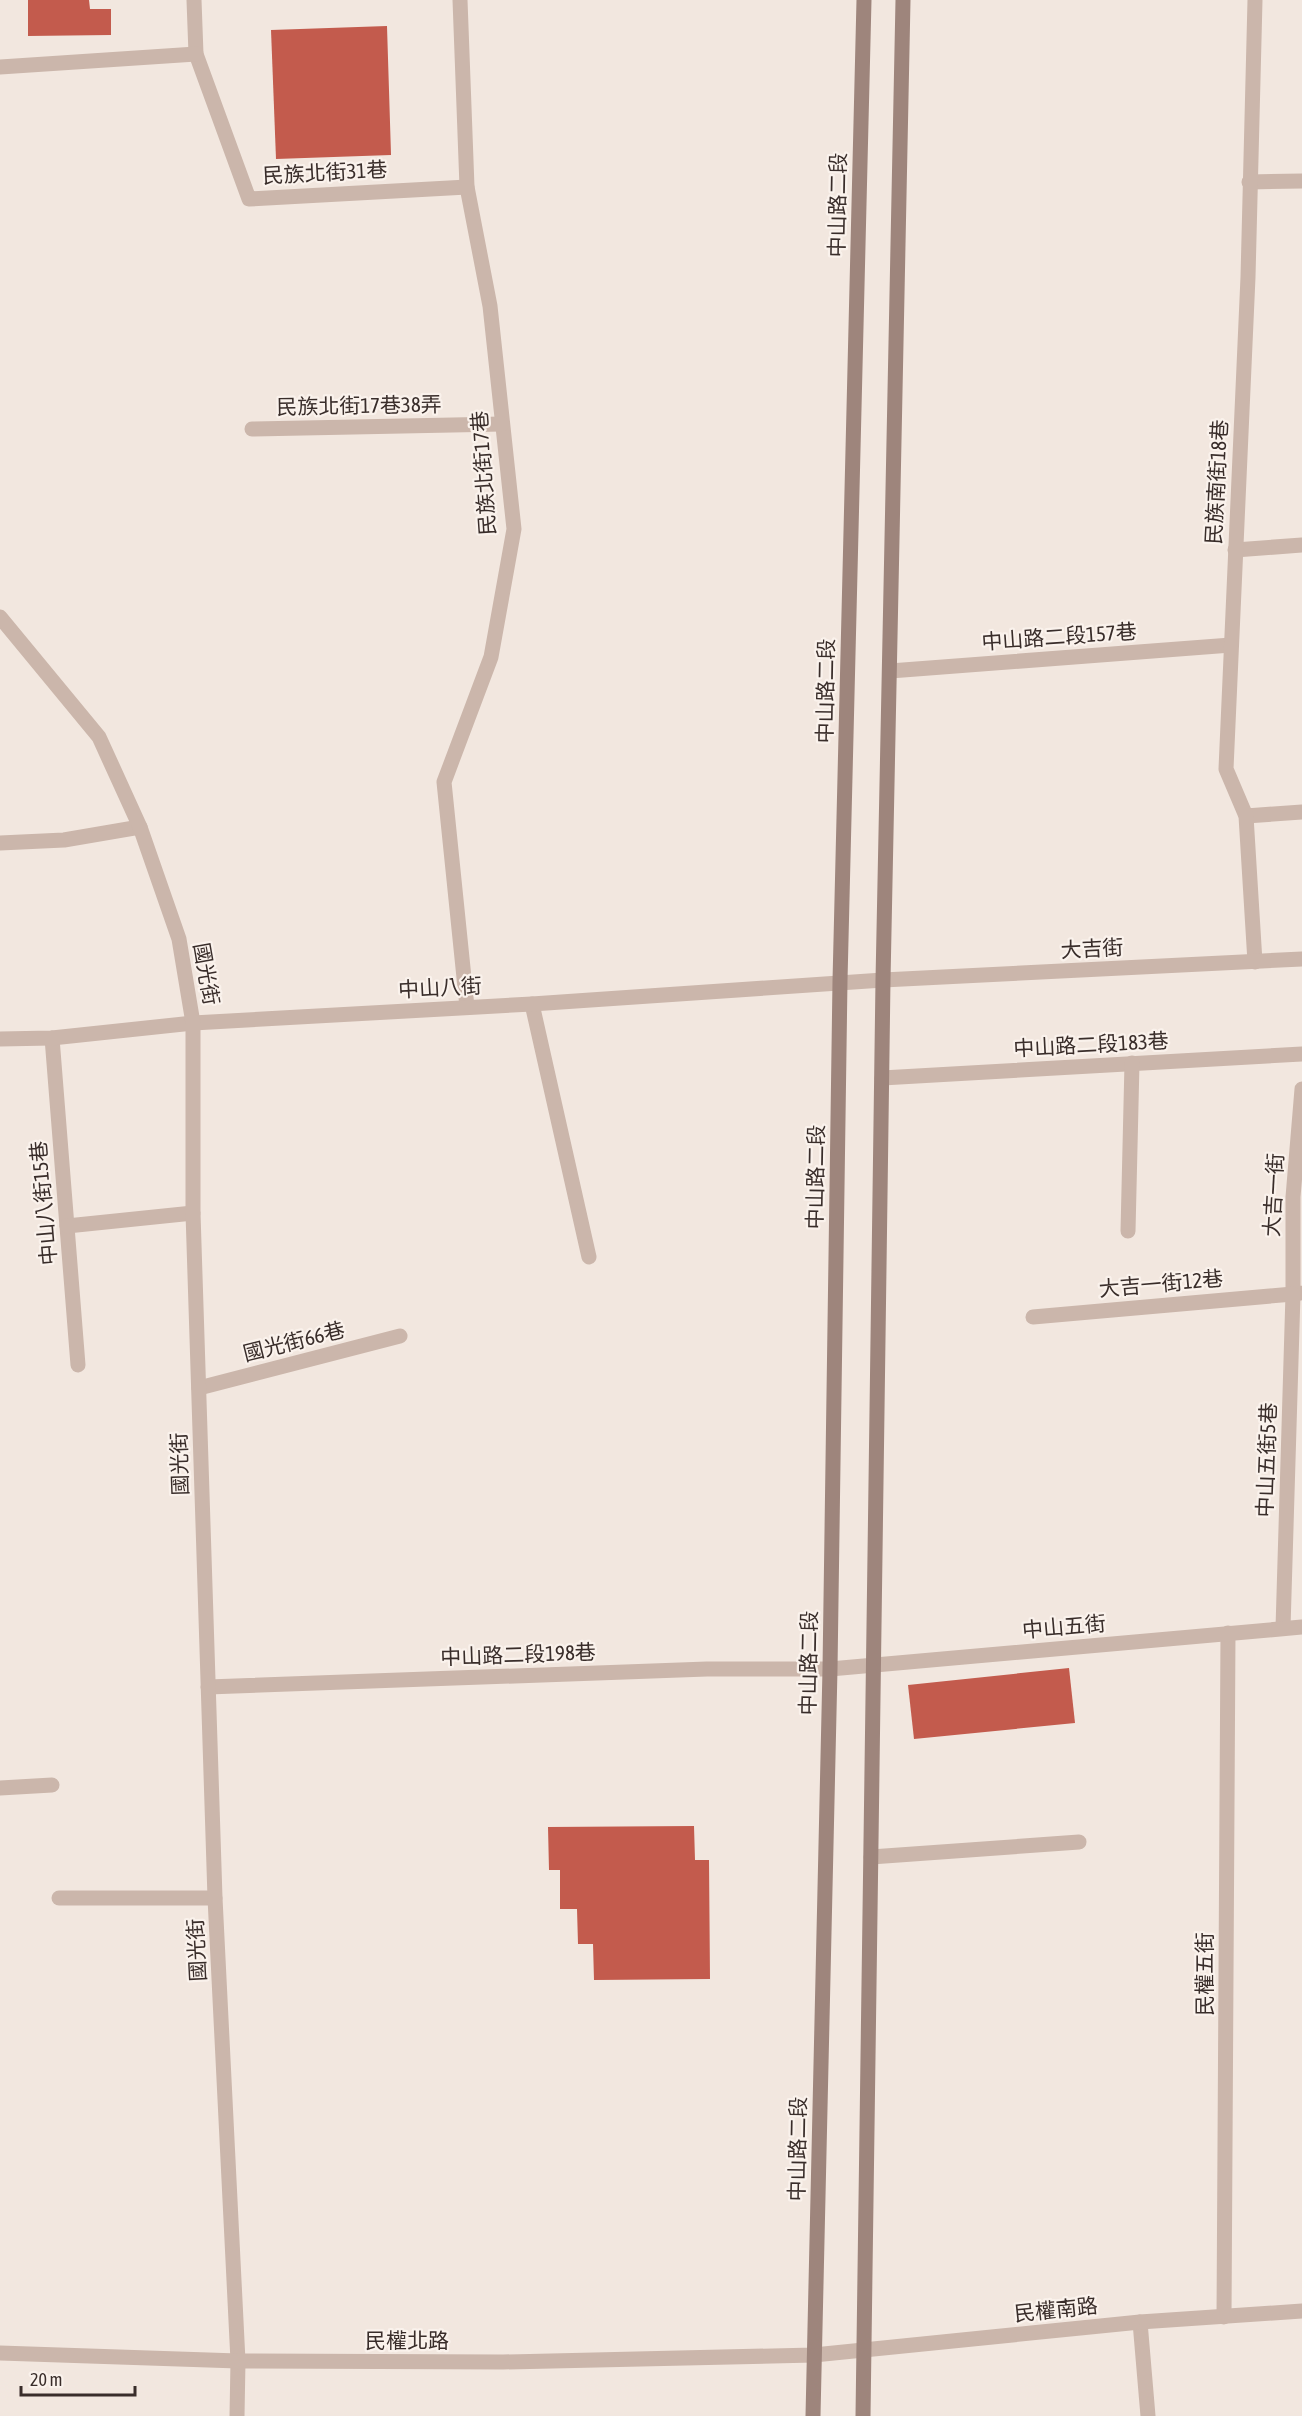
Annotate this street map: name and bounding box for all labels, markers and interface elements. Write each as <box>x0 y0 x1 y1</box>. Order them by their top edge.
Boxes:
street label: 中山路二段 <box>824 152 850 258</box>
street label: 民族北街31巷 <box>262 157 388 187</box>
street label: 民族北街17巷38弄 <box>276 392 442 418</box>
street label: 民族北街17巷 <box>467 410 499 536</box>
street label: 民族南街18巷 <box>1201 419 1231 545</box>
street label: 中山路二段157巷 <box>980 619 1137 653</box>
street label: 中山路二段 <box>812 638 838 744</box>
street label: 大吉街 <box>1060 934 1124 962</box>
street label: 國光街 <box>190 941 224 1007</box>
street label: 中山八街 <box>397 973 483 1001</box>
street label: 中山路二段183巷 <box>1013 1028 1169 1060</box>
street label: 中山路二段 <box>802 1124 828 1230</box>
street label: 中山八街15巷 <box>26 1140 60 1266</box>
street label: 大吉一街 <box>1259 1152 1287 1238</box>
street label: 大吉一街12巷 <box>1098 1266 1224 1300</box>
street label: 國光街66巷 <box>241 1317 347 1365</box>
street label: 中山五街5巷 <box>1252 1402 1280 1518</box>
street label: 國光街 <box>166 1432 192 1496</box>
street label: 中山路二段 <box>795 1610 821 1716</box>
street label: 中山五街 <box>1021 1610 1107 1642</box>
street label: 中山路二段198巷 <box>440 1639 596 1669</box>
street label: 國光街 <box>182 1918 210 1982</box>
street label: 民權五街 <box>1192 1932 1216 2016</box>
street label: 中山路二段 <box>784 2096 810 2202</box>
street label: 民權南路 <box>1013 2293 1099 2325</box>
street label: 民權北路 <box>365 2328 449 2352</box>
scale bar <box>21 2359 135 2397</box>
text: 20 m <box>30 2369 62 2390</box>

